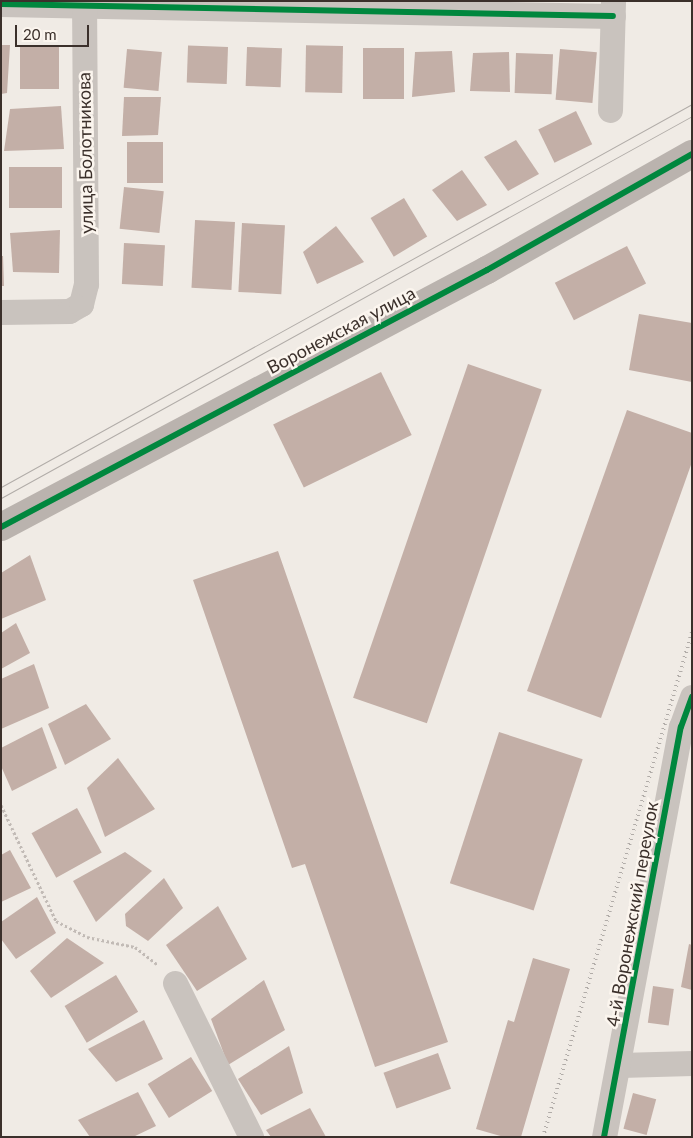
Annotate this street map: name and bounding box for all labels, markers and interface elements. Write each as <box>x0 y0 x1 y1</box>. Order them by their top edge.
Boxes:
scale bar <box>18 15 91 47</box>
text: 20 m <box>23 25 57 43</box>
street label: улица Болотникова <box>73 72 97 234</box>
street label: Воронежская улица <box>263 282 419 378</box>
street label: 4-й Воронежский переулок <box>602 800 662 1028</box>

